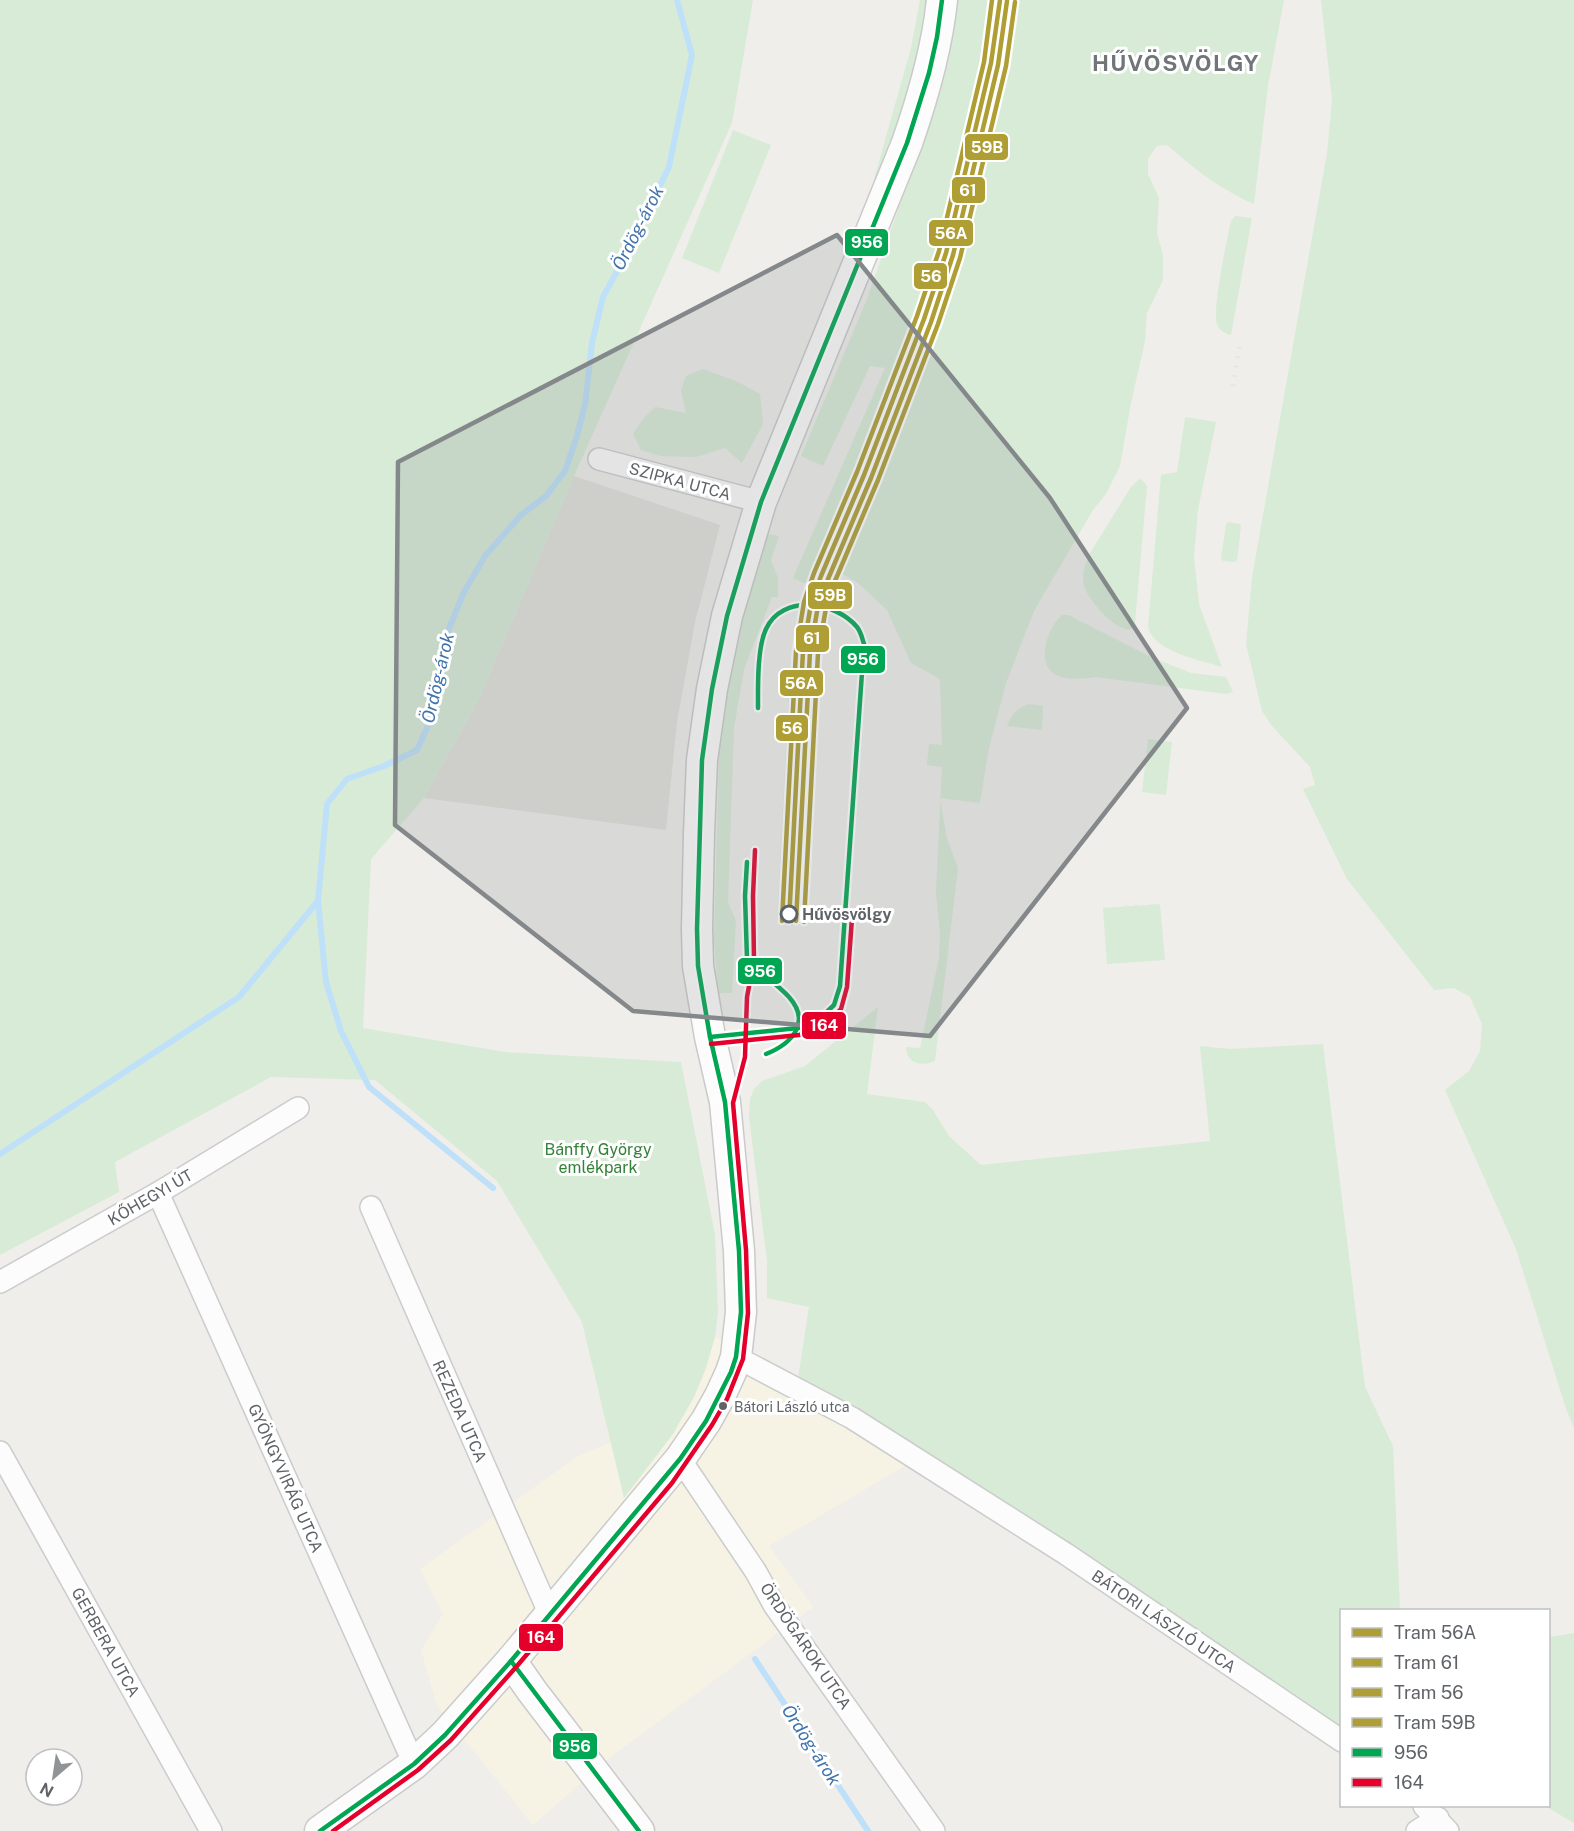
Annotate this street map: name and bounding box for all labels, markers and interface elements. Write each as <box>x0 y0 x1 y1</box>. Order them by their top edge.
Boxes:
district label: HŰVÖSVÖLGY <box>1092 49 1260 76</box>
line badge: 59B <box>964 133 1009 161</box>
text: 59B <box>971 138 1003 157</box>
line badge: 61 <box>951 176 986 204</box>
water label: Ördög-árok <box>606 181 668 273</box>
text: 61 <box>959 181 977 200</box>
line badge: 56A <box>928 219 974 247</box>
text: 56A <box>935 224 968 243</box>
line badge: 956 <box>844 228 889 257</box>
text: 956 <box>851 233 883 252</box>
line badge: 56 <box>913 262 948 290</box>
text: 56 <box>920 267 942 286</box>
street label: SZIPKA UTCA <box>627 459 733 504</box>
line badge: 59B <box>807 581 853 610</box>
text: 59B <box>814 586 846 605</box>
line badge: 61 <box>795 624 830 653</box>
text: 61 <box>803 629 821 648</box>
water label: Ördög-árok <box>416 630 458 725</box>
line badge: 956 <box>840 645 886 674</box>
text: 956 <box>847 650 879 669</box>
line badge: 56A <box>779 669 824 697</box>
text: 56A <box>785 674 818 693</box>
line badge: 56 <box>775 714 809 742</box>
text: 56 <box>781 719 803 738</box>
marker: Hűvösvölgy <box>780 905 798 923</box>
place label: Hűvösvölgy <box>802 905 891 924</box>
line badge: 956 <box>737 957 783 985</box>
text: 956 <box>744 962 776 981</box>
line badge: 164 <box>801 1011 847 1040</box>
text: 164 <box>810 1016 838 1035</box>
park label: Bánffy György emlékpark <box>544 1140 652 1177</box>
street label: KŐHEGYI ÚT <box>104 1164 196 1229</box>
street label: REZEDA UTCA <box>429 1357 491 1465</box>
place label: Bátori László utca <box>734 1399 849 1415</box>
street label: GYÖNGYVIRÁG UTCA <box>244 1400 328 1556</box>
marker: Bátori László utca <box>717 1400 729 1412</box>
street label: BÁTORI LÁSZLÓ UTCA <box>1088 1565 1240 1677</box>
street label: ÖRDÖGÁROK UTCA <box>756 1579 856 1713</box>
street label: GERBERA UTCA <box>68 1584 144 1700</box>
legend <box>1340 1609 1550 1807</box>
text: Tram 56A <box>1394 1622 1476 1643</box>
line badge: 164 <box>518 1623 564 1652</box>
text: 164 <box>527 1628 555 1647</box>
text: Tram 61 <box>1394 1652 1459 1673</box>
text: Tram 56 <box>1394 1682 1463 1703</box>
water label: Ördög-árok <box>778 1700 846 1789</box>
text: Tram 59B <box>1394 1712 1476 1733</box>
line badge: 956 <box>552 1732 598 1760</box>
text: 956 <box>559 1737 591 1756</box>
text: 956 <box>1394 1742 1428 1763</box>
north arrow <box>24 1747 84 1807</box>
text: 164 <box>1394 1772 1424 1793</box>
text: N <box>37 1778 57 1801</box>

